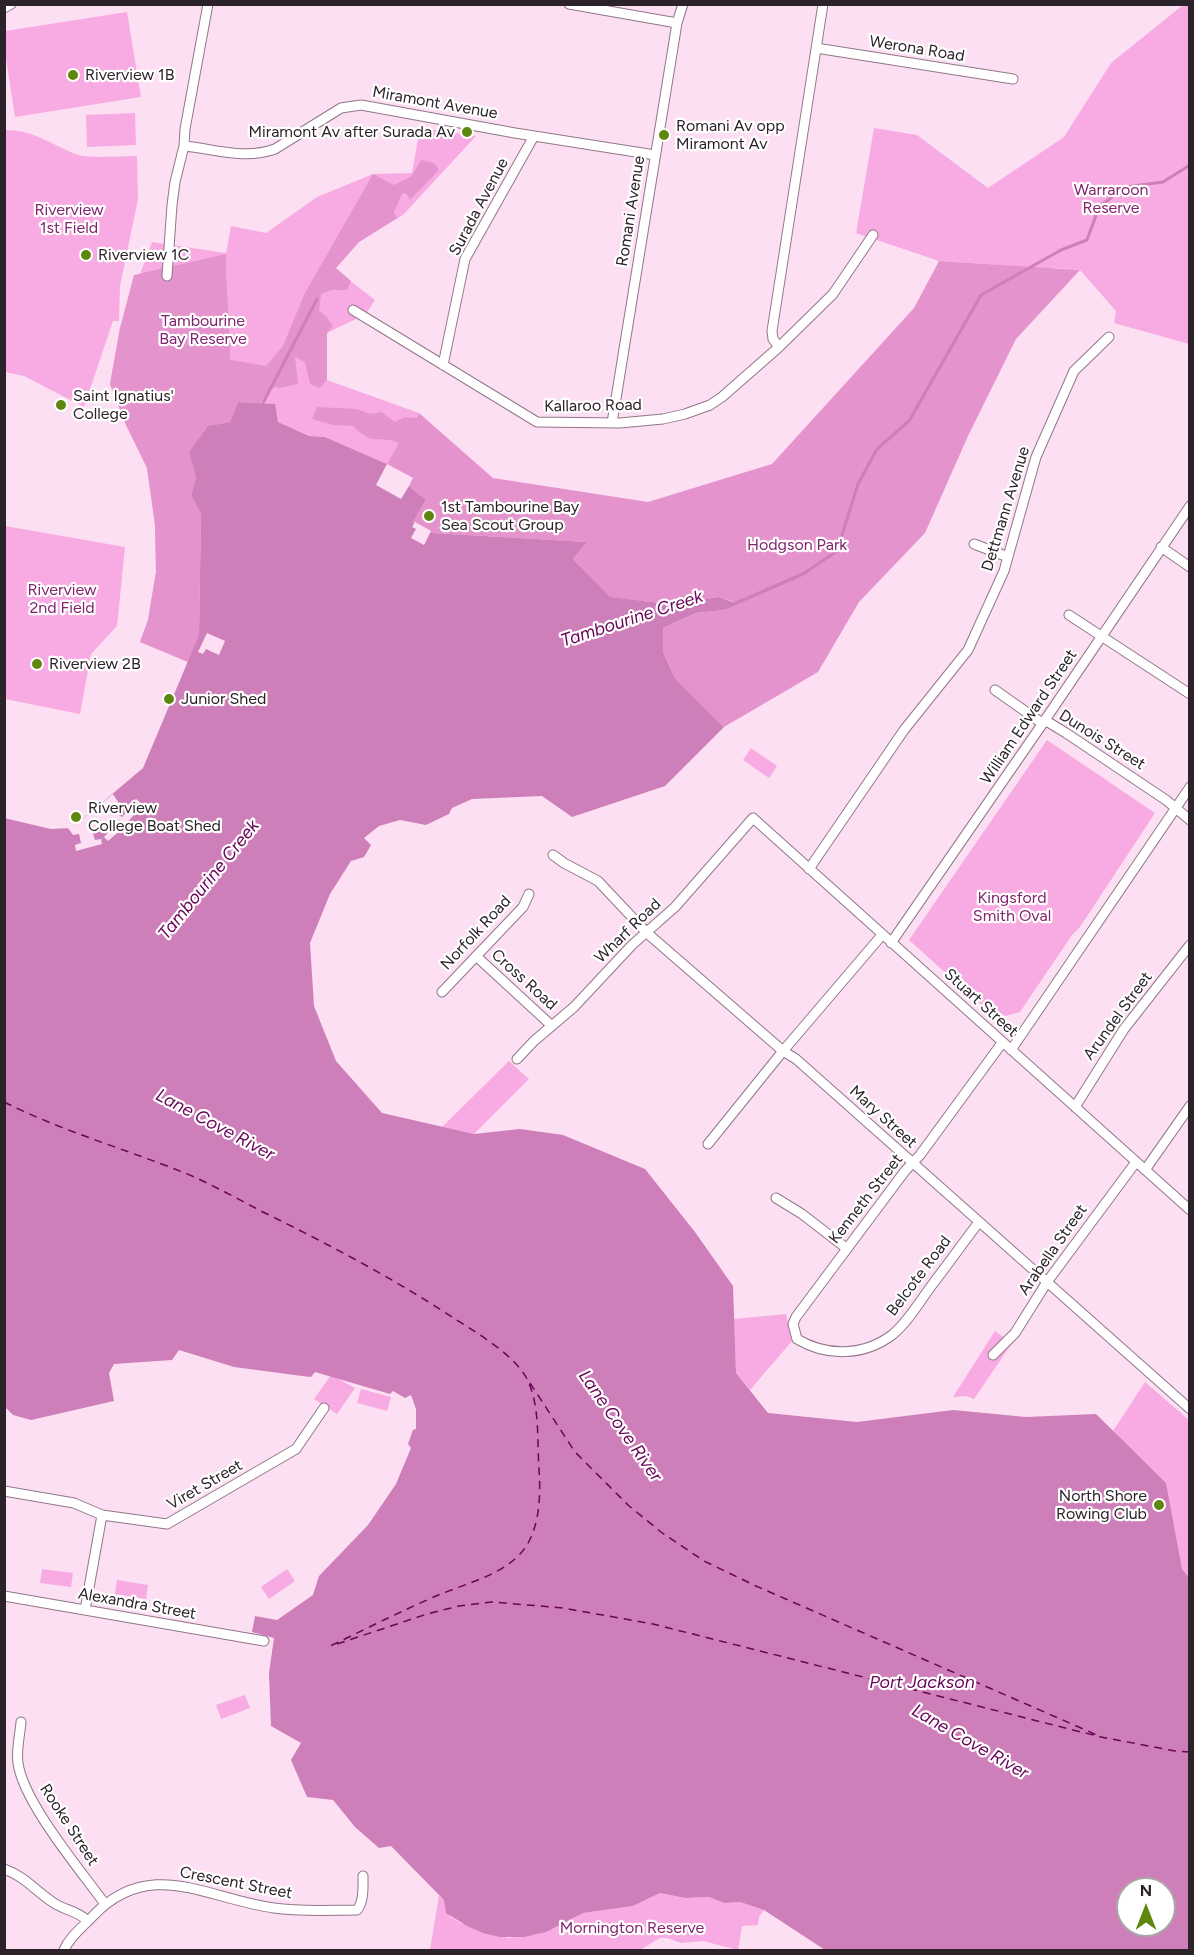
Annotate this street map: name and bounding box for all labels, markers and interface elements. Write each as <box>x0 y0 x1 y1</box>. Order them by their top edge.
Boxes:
street label: Werona Road <box>868 32 966 66</box>
place label: Riverview 1B <box>85 65 174 85</box>
marker: Riverview 1B <box>66 68 80 82</box>
street label: Miramont Avenue <box>371 83 499 123</box>
place label: Romani Av opp Miramont Av <box>676 116 785 154</box>
place label: Miramont Av after Surada Av <box>249 122 455 142</box>
marker: Miramont Av after Surada Av <box>460 125 474 139</box>
marker: Romani Av opp Miramont Av <box>657 128 671 142</box>
street label: Romani Avenue <box>613 154 649 268</box>
street label: Surada Avenue <box>445 155 513 259</box>
park label: Warraroon Reserve <box>1074 180 1148 218</box>
park label: Riverview 1st Field <box>34 200 104 238</box>
place label: Riverview 1C <box>98 245 189 265</box>
marker: Riverview 1C <box>79 248 93 262</box>
park label: Tambourine Bay Reserve <box>159 311 247 349</box>
place label: Saint Ignatius' College <box>73 386 174 424</box>
street label: Kallaroo Road <box>544 396 642 416</box>
marker: Saint Ignatius' College <box>54 398 68 412</box>
street label: Dettmann Avenue <box>978 444 1034 574</box>
place label: 1st Tambourine Bay Sea Scout Group <box>441 497 579 535</box>
marker: 1st Tambourine Bay Sea Scout Group <box>422 509 436 523</box>
park label: Hodgson Park <box>747 535 847 555</box>
park label: Riverview 2nd Field <box>27 580 97 618</box>
water label: Tambourine Creek <box>558 586 706 652</box>
street label: William Edward Street <box>977 646 1081 788</box>
place label: Riverview 2B <box>49 654 141 674</box>
marker: Riverview 2B <box>30 657 44 671</box>
place label: Junior Shed <box>181 689 266 709</box>
marker: Junior Shed <box>162 692 176 706</box>
street label: Dunois Street <box>1055 706 1149 774</box>
place label: Riverview College Boat Shed <box>88 798 221 836</box>
marker: Riverview College Boat Shed <box>69 810 83 824</box>
water label: Tambourine Creek <box>154 816 264 944</box>
park label: Kingsford Smith Oval <box>973 888 1051 926</box>
street label: Norfolk Road <box>437 892 515 974</box>
street label: Wharf Road <box>591 895 665 967</box>
street label: Cross Road <box>487 945 561 1015</box>
street label: Stuart Street <box>940 965 1022 1041</box>
street label: Arundel Street <box>1080 968 1156 1064</box>
street label: Mary Street <box>845 1082 921 1152</box>
water label: Lane Cove River <box>152 1085 278 1165</box>
street label: Kenneth Street <box>825 1150 907 1248</box>
street label: Arabella Street <box>1015 1201 1091 1299</box>
street label: Belcote Road <box>883 1232 955 1320</box>
water label: Lane Cove River <box>573 1366 667 1486</box>
street label: Viret Street <box>164 1456 246 1514</box>
place label: North Shore Rowing Club <box>1056 1486 1147 1524</box>
marker: North Shore Rowing Club <box>1152 1498 1166 1512</box>
street label: Alexandra Street <box>77 1584 197 1624</box>
water label: Port Jackson <box>869 1672 975 1694</box>
water label: Lane Cove River <box>908 1700 1032 1784</box>
street label: Rooke Street <box>35 1781 103 1869</box>
street label: Crescent Street <box>178 1863 294 1903</box>
north arrow <box>1116 1877 1176 1937</box>
text: N <box>1140 1881 1152 1900</box>
park label: Mornington Reserve <box>560 1918 704 1938</box>

